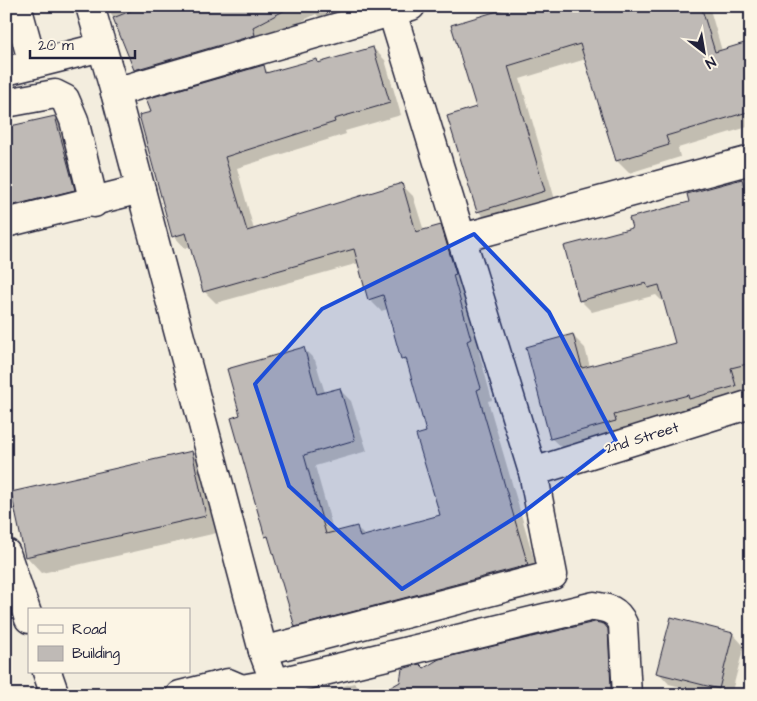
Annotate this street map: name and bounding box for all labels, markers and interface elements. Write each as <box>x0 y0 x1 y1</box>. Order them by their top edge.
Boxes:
scale bar <box>30 28 135 60</box>
north arrow <box>680 28 730 78</box>
text: 20 m <box>38 35 74 56</box>
text: N <box>701 51 719 73</box>
street label: 2nd Street <box>603 417 681 459</box>
legend <box>28 608 190 674</box>
text: Road <box>72 619 107 640</box>
text: Building <box>72 643 120 665</box>

